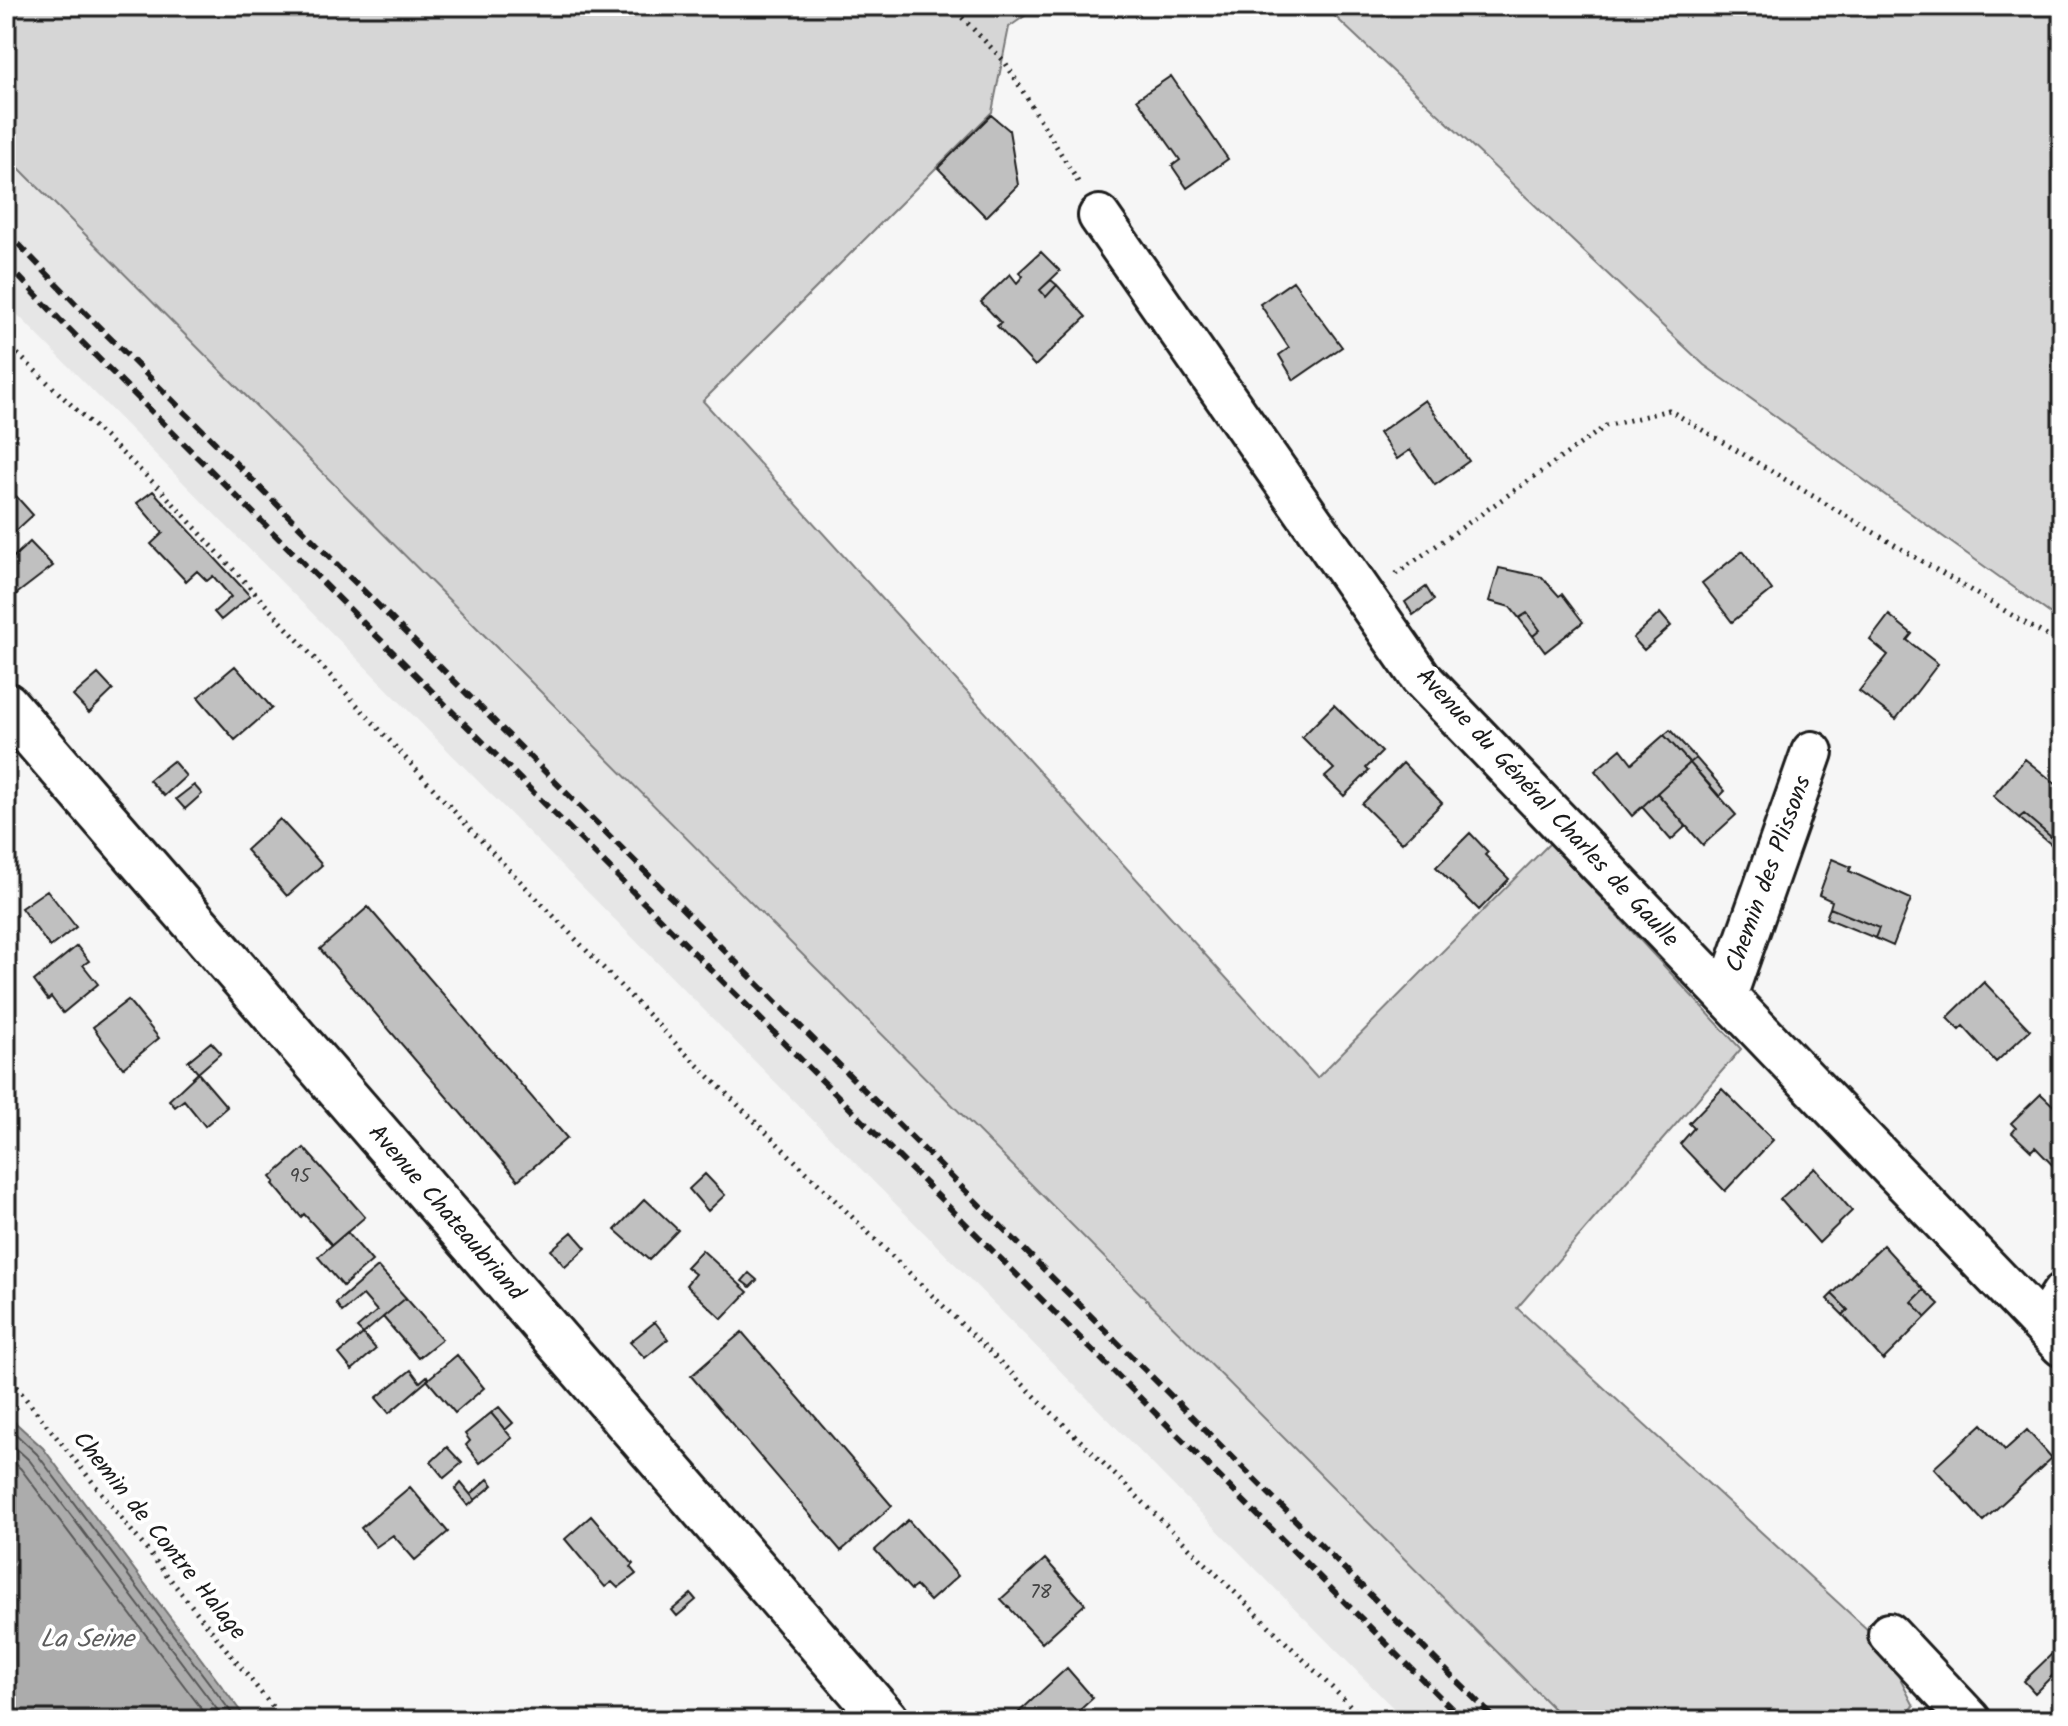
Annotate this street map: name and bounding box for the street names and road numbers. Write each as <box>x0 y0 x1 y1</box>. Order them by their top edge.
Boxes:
street label: Avenue du Général Charles de Gaulle <box>1406 659 1688 957</box>
street label: Chemin des Plissons <box>1715 770 1823 978</box>
street label: Avenue Chateaubriand <box>358 1116 535 1311</box>
street label: Chemin de Contre Halage <box>62 1423 256 1649</box>

